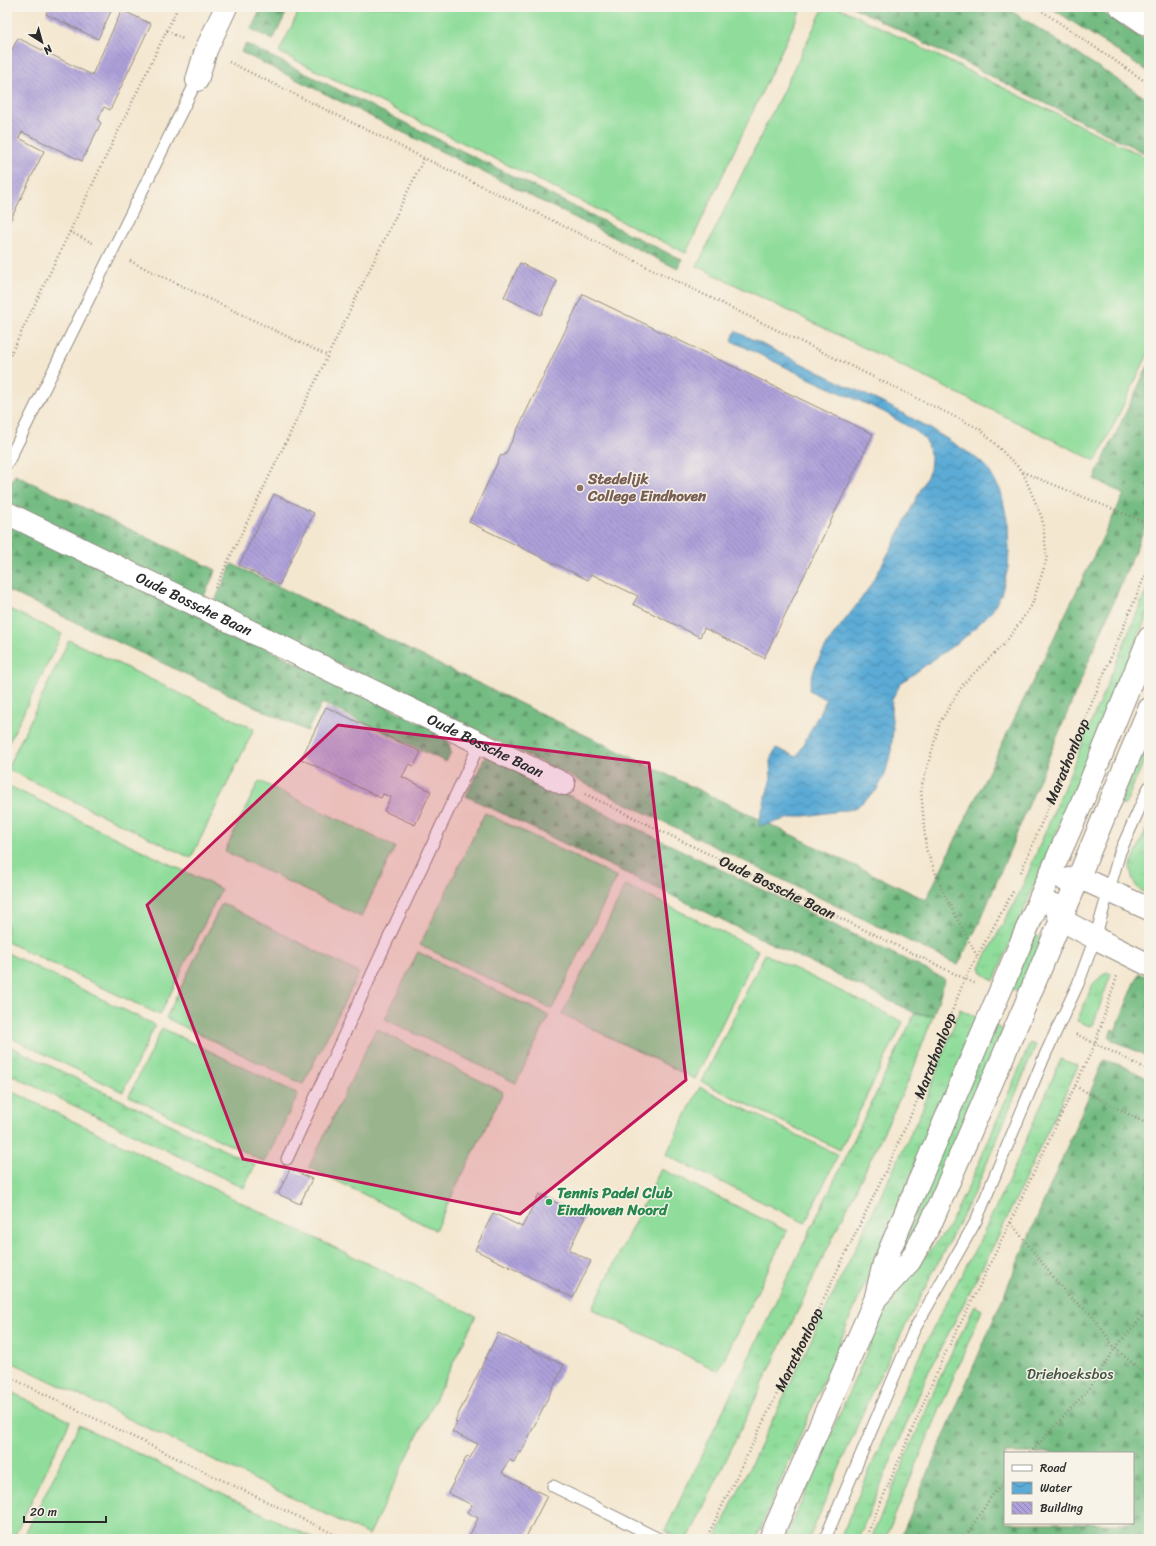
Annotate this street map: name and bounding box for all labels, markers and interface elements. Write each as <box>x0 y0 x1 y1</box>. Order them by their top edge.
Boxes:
north arrow <box>22 22 62 62</box>
text: N <box>39 39 57 60</box>
place label: Stedelijk College Eindhoven <box>587 466 707 509</box>
marker: Stedelijk College Eindhoven <box>575 483 585 493</box>
street label: Oude Bossche Baan <box>131 565 257 643</box>
street label: Oude Bossche Baan <box>423 706 548 785</box>
street label: Marathonloop <box>1038 714 1097 808</box>
street label: Oude Bossche Baan <box>715 848 840 927</box>
street label: Marathonloop <box>906 1008 963 1103</box>
place label: Tennis Padel Club Eindhoven Noord <box>557 1180 673 1223</box>
marker: Tennis Padel Club Eindhoven Noord <box>544 1197 554 1207</box>
street label: Marathonloop <box>767 1303 830 1396</box>
park label: Driehoeksbos <box>1027 1361 1114 1387</box>
legend <box>1004 1452 1134 1524</box>
text: Road <box>1040 1457 1067 1479</box>
text: Water <box>1040 1477 1073 1499</box>
text: Building <box>1040 1497 1083 1519</box>
scale bar <box>24 1498 106 1524</box>
text: 20 m <box>30 1501 57 1523</box>

